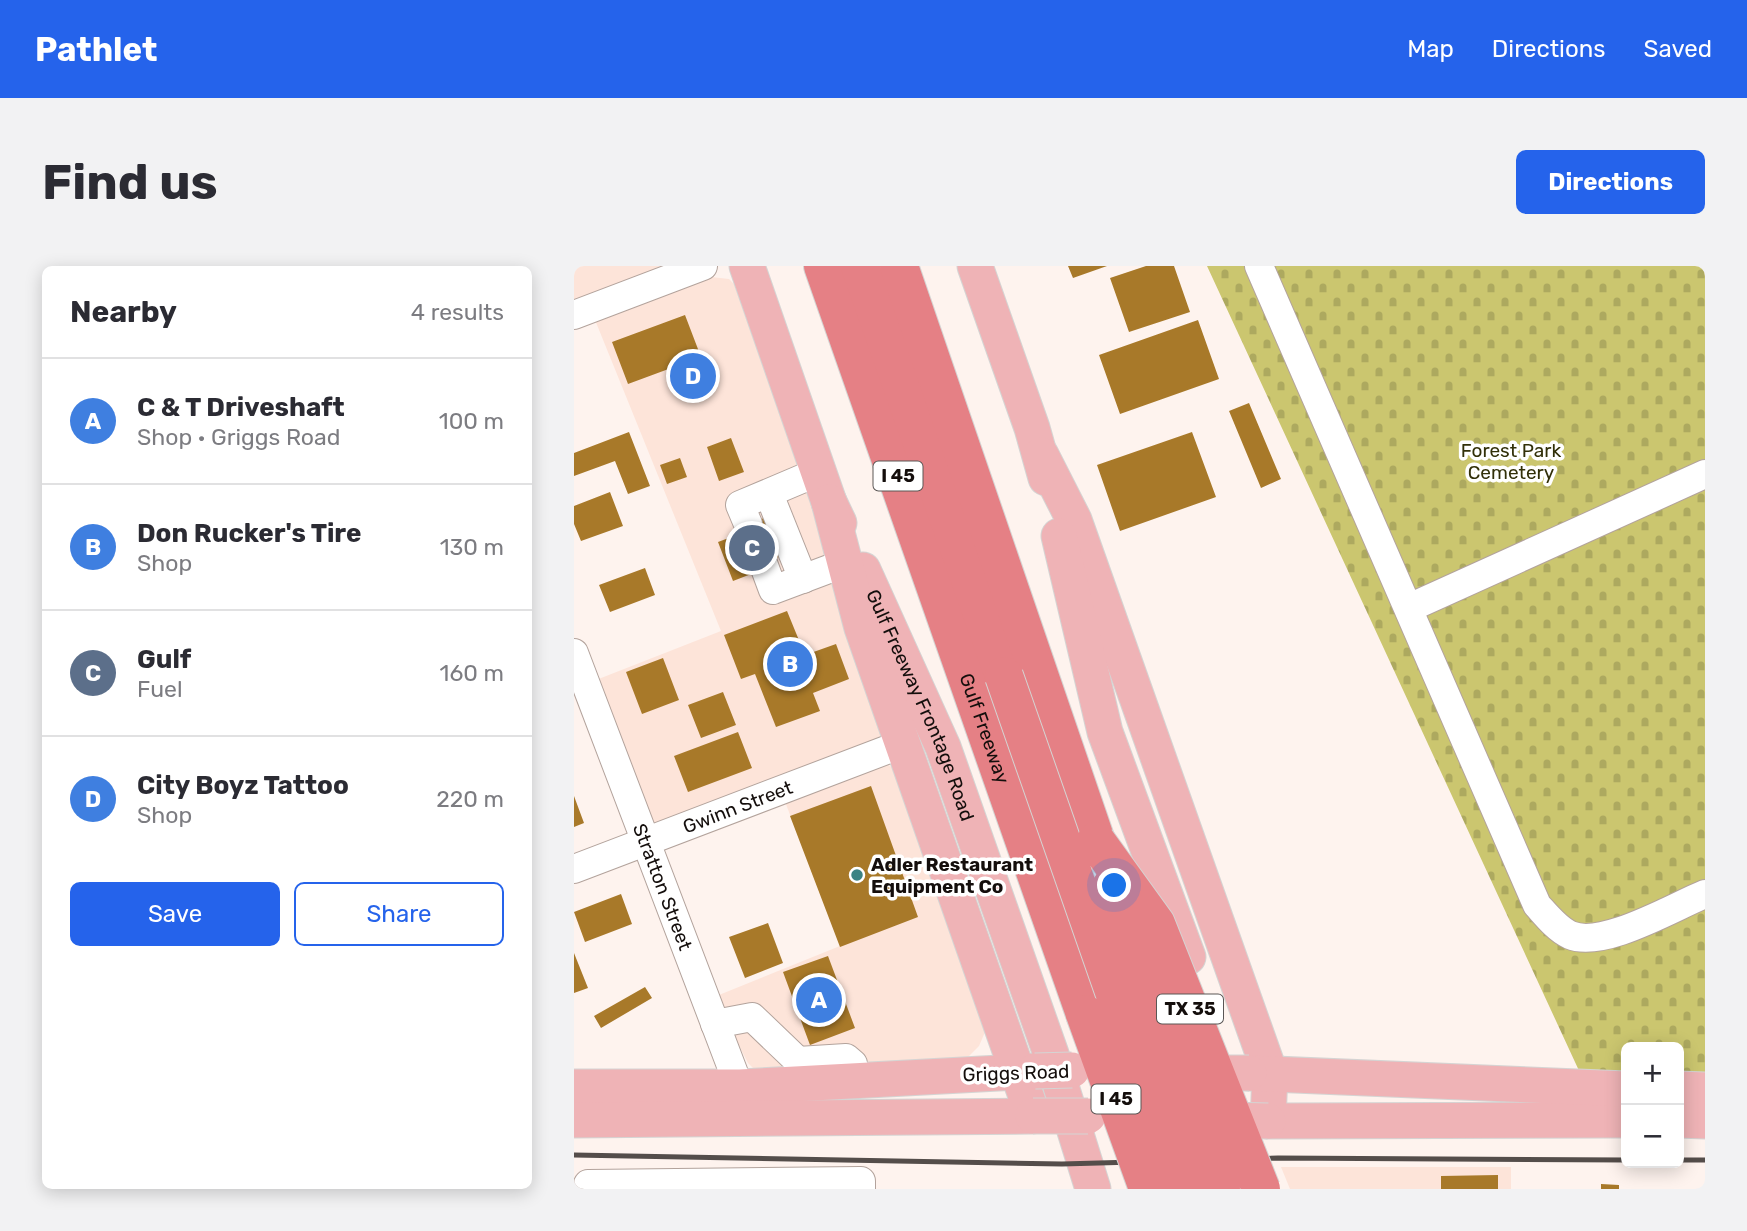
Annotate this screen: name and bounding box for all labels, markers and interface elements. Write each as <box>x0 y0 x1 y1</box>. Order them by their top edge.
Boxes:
text: Pathlet <box>35 30 158 69</box>
text: Map <box>1407 35 1454 63</box>
text: Directions <box>1492 35 1605 63</box>
text: Saved <box>1643 35 1712 63</box>
button: Directions <box>1516 150 1705 214</box>
text: Find us <box>42 153 218 211</box>
text: Nearby <box>70 294 177 330</box>
text: 4 results <box>411 298 504 326</box>
pin: D <box>670 350 716 402</box>
text: C & T Driveshaft <box>137 392 345 423</box>
text: A <box>85 407 101 435</box>
text: 100 m <box>439 407 504 435</box>
text: Shop · Griggs Road <box>137 423 340 451</box>
park label: Forest Park Cemetery <box>1461 439 1562 484</box>
road number: I 45 <box>874 462 922 490</box>
text: Don Rucker's Tire <box>137 518 361 549</box>
pin: C <box>729 522 775 574</box>
text: B <box>85 533 101 561</box>
text: 130 m <box>440 533 504 561</box>
text: Shop <box>137 549 192 577</box>
street label: Gulf Freeway Frontage Road <box>862 586 980 824</box>
pin: B <box>767 638 813 690</box>
text: Gulf <box>137 644 191 675</box>
text: C <box>85 659 101 687</box>
text: 160 m <box>440 659 504 687</box>
street label: Gulf Freeway <box>955 670 1015 787</box>
text: Fuel <box>137 675 183 703</box>
text: City Boyz Tattoo <box>137 770 349 801</box>
street label: Gwinn Street <box>679 775 796 838</box>
text: D <box>85 785 101 813</box>
text: 220 m <box>436 785 504 813</box>
text: Shop <box>137 801 192 829</box>
street label: Stratton Street <box>628 820 698 954</box>
place label: Adler Restaurant Equipment Co <box>871 853 1033 898</box>
marker: Adler Restaurant Equipment Co <box>849 867 865 883</box>
your location <box>1097 868 1131 902</box>
button: Save <box>70 882 280 946</box>
button: Share <box>294 882 504 946</box>
pin: A <box>796 974 842 1026</box>
road number: TX 35 <box>1157 994 1223 1024</box>
map controls <box>1621 1042 1684 1168</box>
button: + <box>1621 1042 1684 1105</box>
street label: Griggs Road <box>962 1060 1070 1086</box>
road number: I 45 <box>1092 1084 1140 1114</box>
button: − <box>1621 1105 1684 1168</box>

